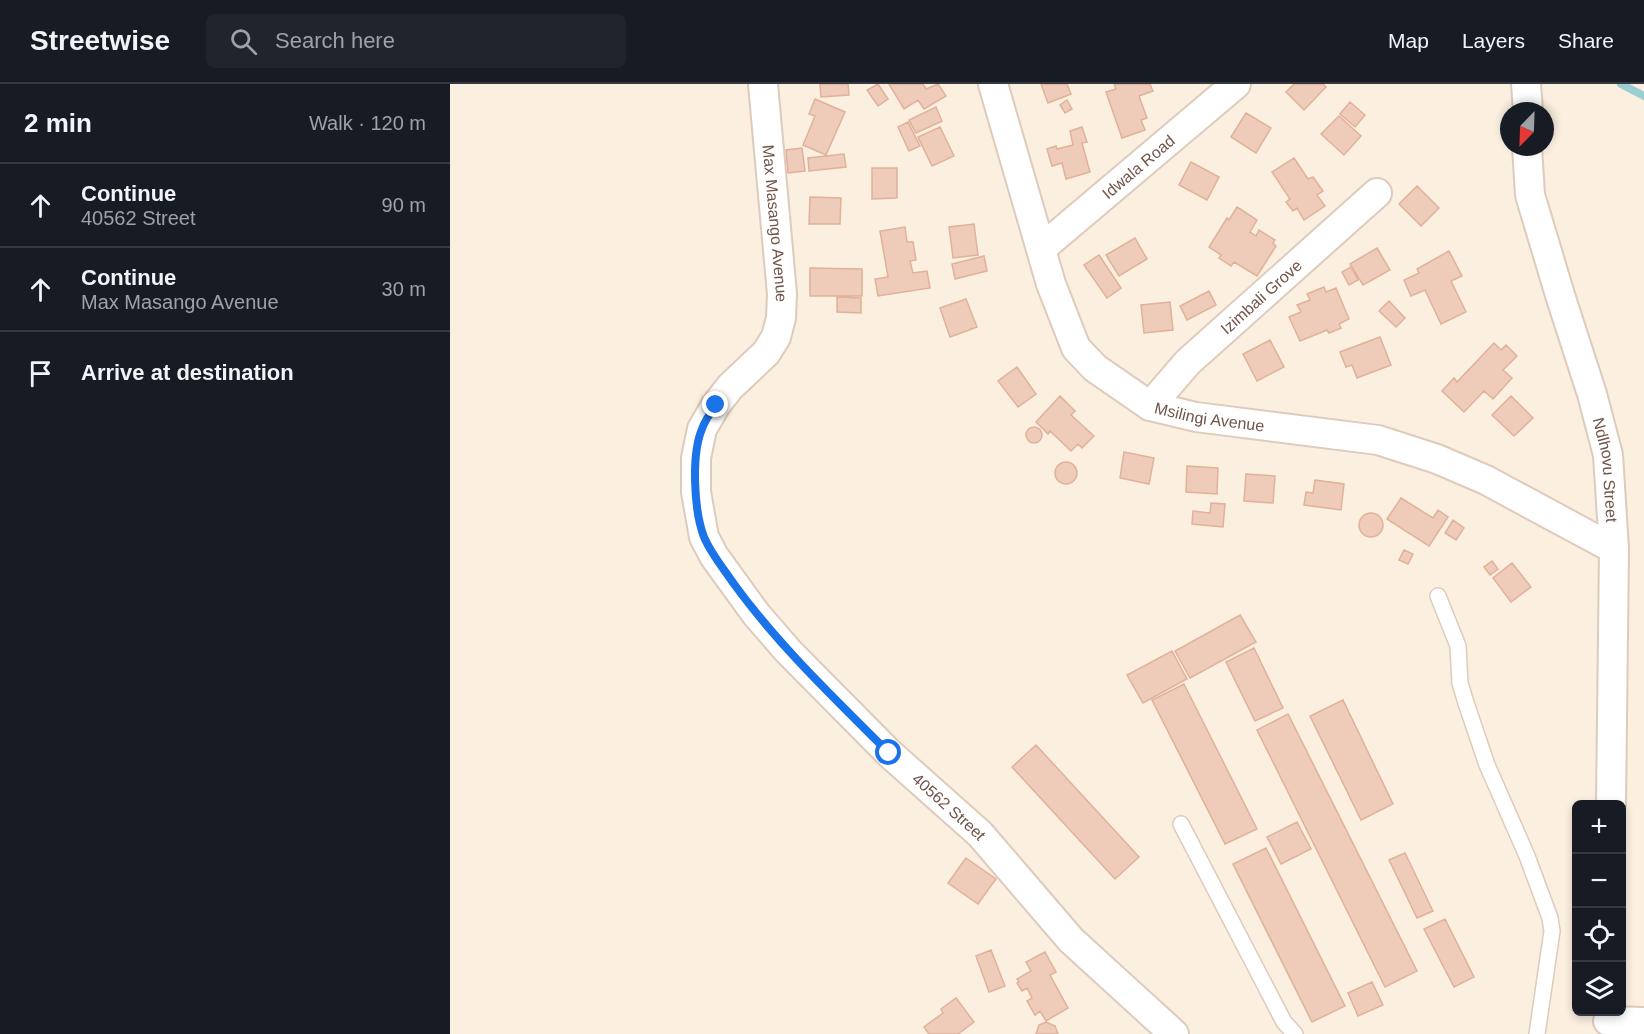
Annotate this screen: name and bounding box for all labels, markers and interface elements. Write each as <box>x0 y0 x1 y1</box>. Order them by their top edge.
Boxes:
search box <box>206 14 626 68</box>
text: Streetwise <box>30 25 170 56</box>
icon: search <box>227 25 260 58</box>
text: Search here <box>275 28 395 53</box>
text: Map <box>1388 29 1429 52</box>
text: Layers <box>1462 29 1525 52</box>
text: Share <box>1558 29 1614 52</box>
north arrow <box>1500 102 1554 156</box>
text: 2 min <box>24 108 92 138</box>
text: Walk · 120 m <box>309 112 426 134</box>
street label: Idwala Road <box>1099 132 1178 202</box>
street label: Max Masango Avenue <box>760 144 790 303</box>
text: Continue <box>81 181 176 206</box>
icon: ahead <box>24 189 57 222</box>
text: 90 m <box>382 194 426 216</box>
text: 40562 Street <box>81 207 196 229</box>
street label: Izimbali Grove <box>1217 257 1305 338</box>
text: Continue <box>81 265 176 290</box>
icon: ahead <box>24 273 57 306</box>
text: 30 m <box>382 278 426 300</box>
text: Max Masango Avenue <box>81 291 279 313</box>
icon: arrive <box>24 357 57 390</box>
text: Arrive at destination <box>81 360 294 385</box>
route end <box>702 391 728 417</box>
street label: Msilingi Avenue <box>1153 399 1265 435</box>
street label: Ndlhovu Street <box>1590 416 1620 523</box>
route start <box>875 739 901 765</box>
street label: 40562 Street <box>909 770 989 844</box>
map controls <box>1572 800 1626 1016</box>
button: + <box>1572 800 1626 854</box>
button: − <box>1572 854 1626 908</box>
button: locate <box>1572 908 1626 962</box>
button: layers <box>1572 962 1626 1016</box>

